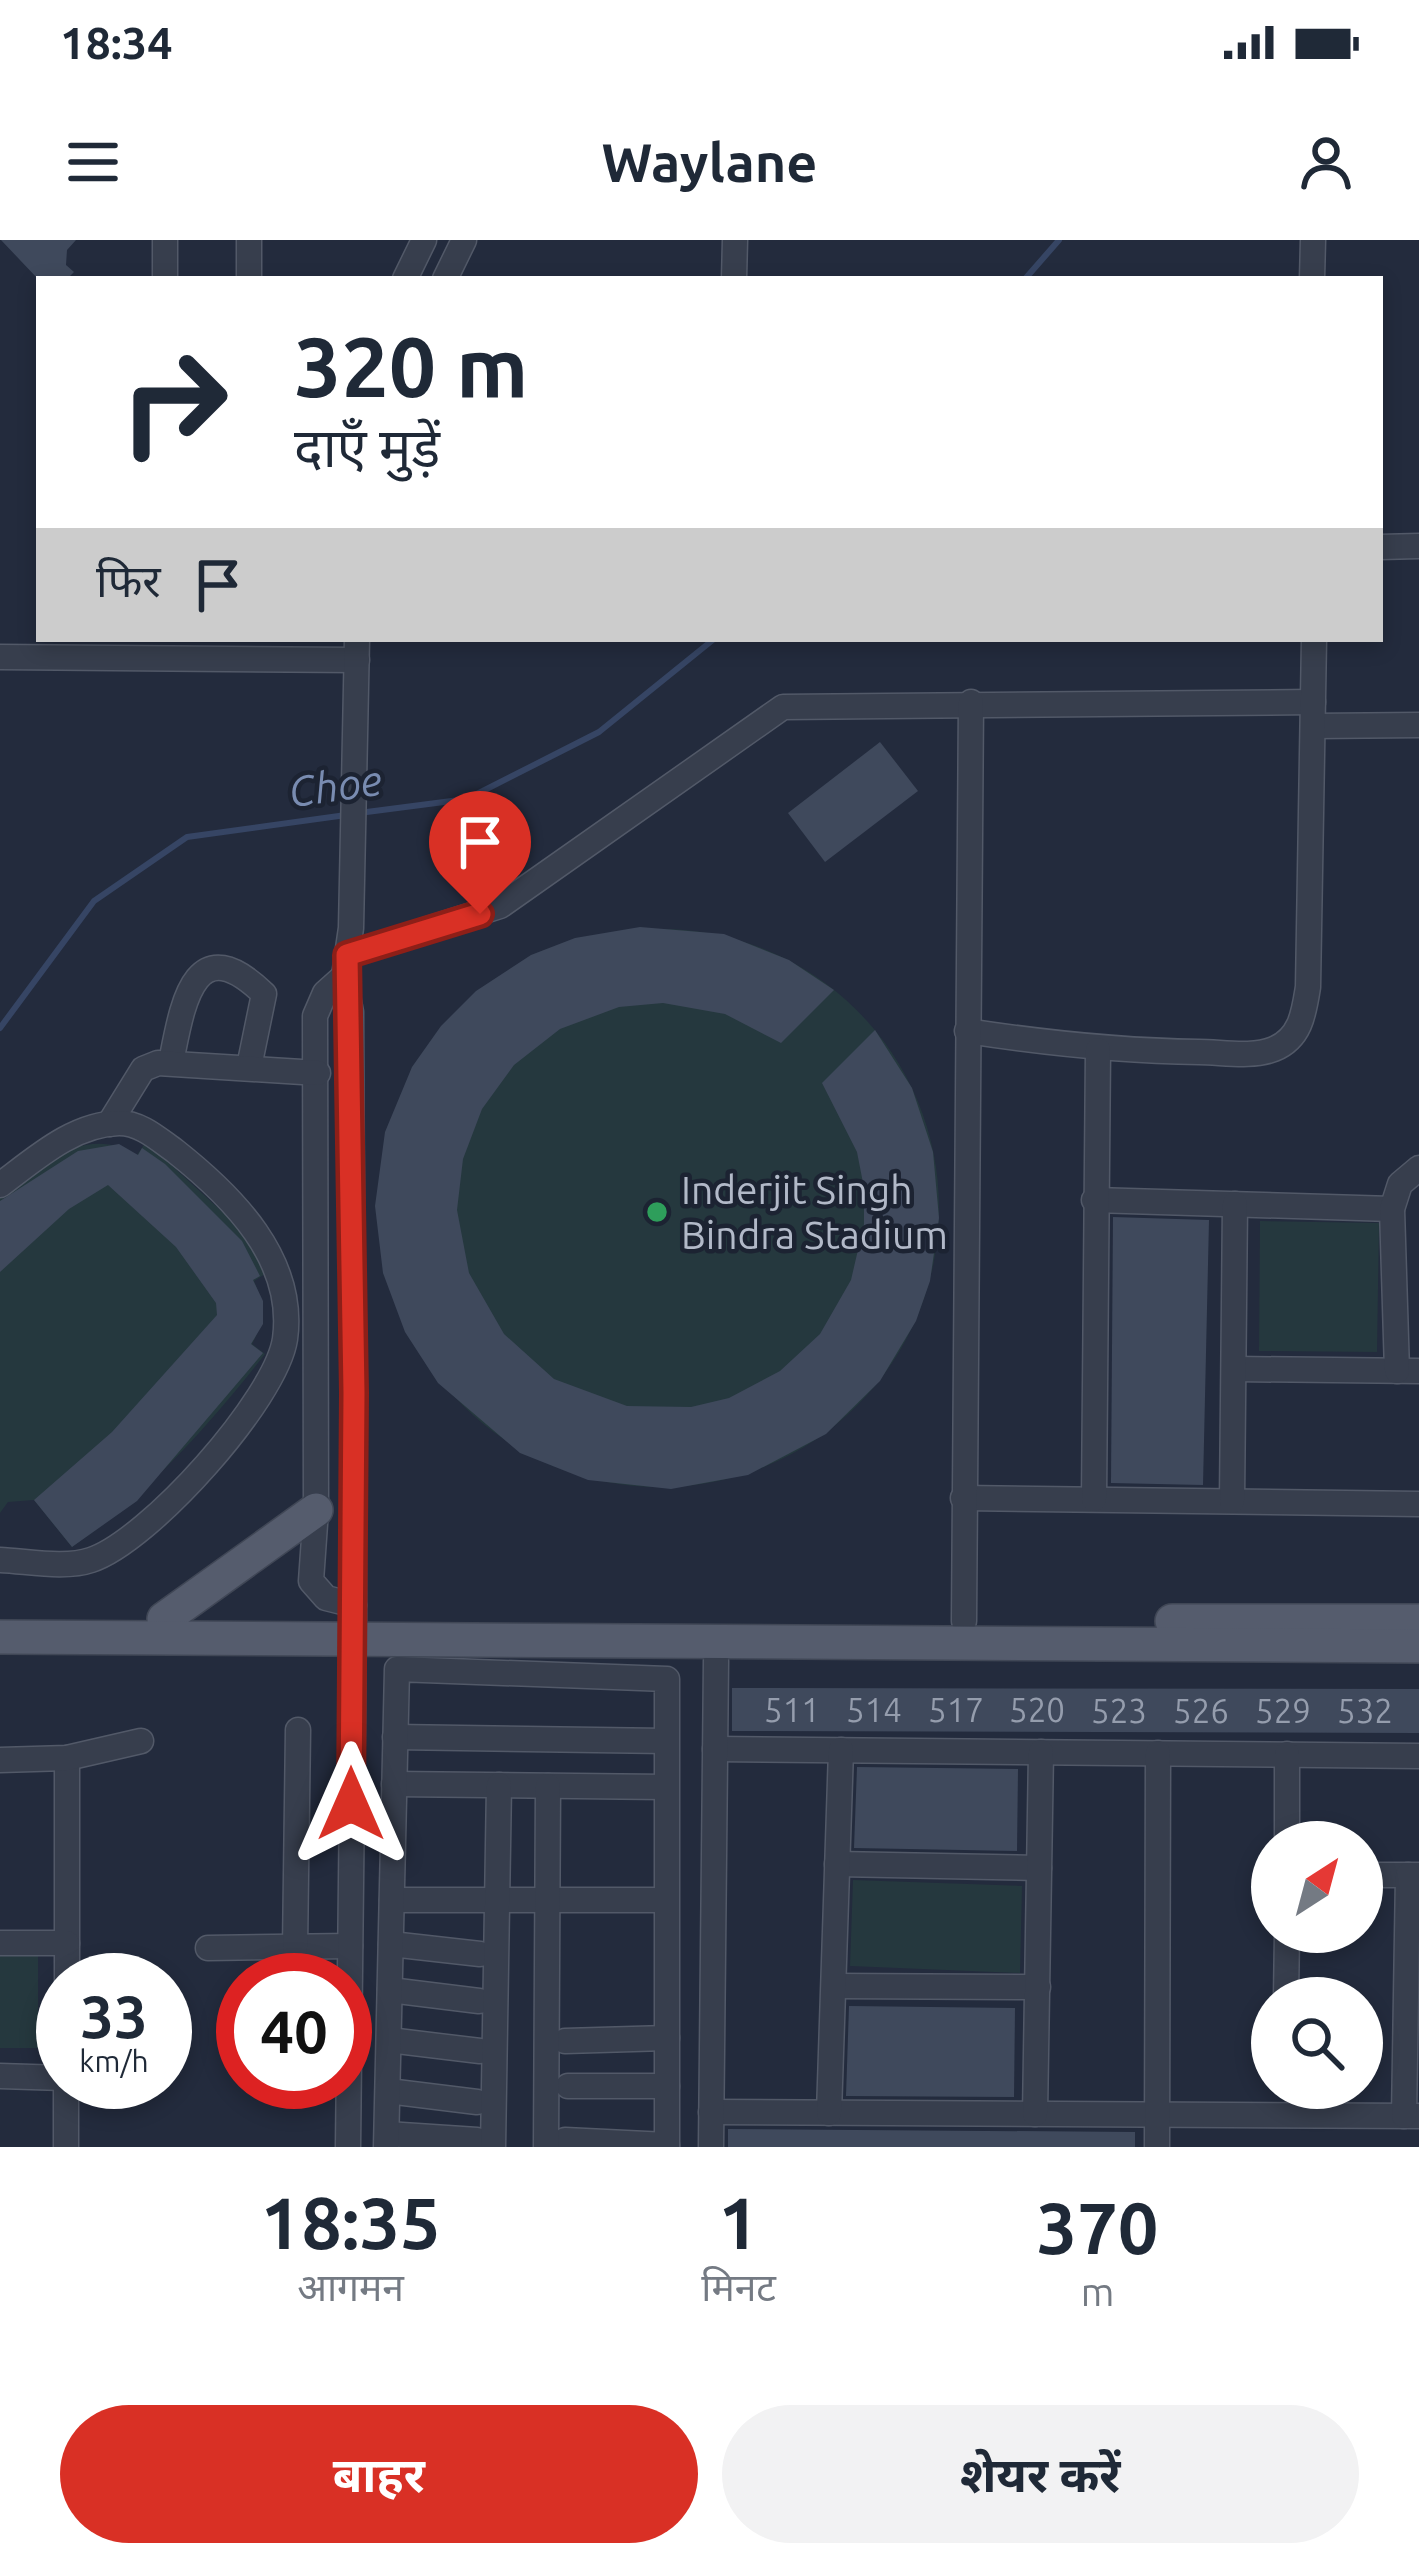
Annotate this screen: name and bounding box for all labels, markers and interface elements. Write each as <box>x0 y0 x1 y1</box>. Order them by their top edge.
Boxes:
text: 18:34 <box>60 17 173 68</box>
icon: menu <box>60 129 126 195</box>
icon: person <box>1293 129 1359 195</box>
text: Waylane <box>602 132 817 192</box>
text: 320 m <box>294 319 528 413</box>
icon: right <box>96 324 252 480</box>
text: दाएँ मुड़ें <box>294 417 440 477</box>
icon: arrive <box>185 552 251 618</box>
text: फिर <box>96 555 161 606</box>
water label: Choe <box>285 756 384 815</box>
pin <box>429 791 531 914</box>
icon: arrive <box>447 809 513 875</box>
place label: Inderjit Singh Bindra Stadium <box>681 1168 948 1256</box>
marker: Inderjit Singh Bindra Stadium <box>644 1199 670 1225</box>
house number: 511 <box>764 1691 820 1728</box>
house number: 514 <box>846 1691 902 1728</box>
house number: 517 <box>928 1691 984 1728</box>
house number: 520 <box>1009 1691 1065 1728</box>
house number: 523 <box>1091 1692 1147 1729</box>
house number: 526 <box>1173 1692 1229 1729</box>
house number: 529 <box>1255 1692 1311 1729</box>
house number: 532 <box>1337 1692 1393 1729</box>
position arrow <box>288 1741 414 1867</box>
north arrow <box>1251 1821 1383 1953</box>
map controls <box>1251 1821 1383 2109</box>
speed limit sign: 40 <box>216 1953 372 2109</box>
button: search <box>1251 1977 1383 2109</box>
text: 33 <box>80 1982 148 2049</box>
text: km/h <box>79 2044 149 2078</box>
text: 18:35 <box>261 2182 441 2263</box>
text: 1 <box>718 2182 759 2263</box>
text: 370 <box>1037 2187 1158 2268</box>
text: आगमन <box>297 2265 404 2308</box>
text: मिनट <box>701 2265 776 2308</box>
text: m <box>1081 2270 1114 2313</box>
button: बाहर <box>60 2405 698 2543</box>
button: शेयर करें <box>722 2405 1359 2543</box>

